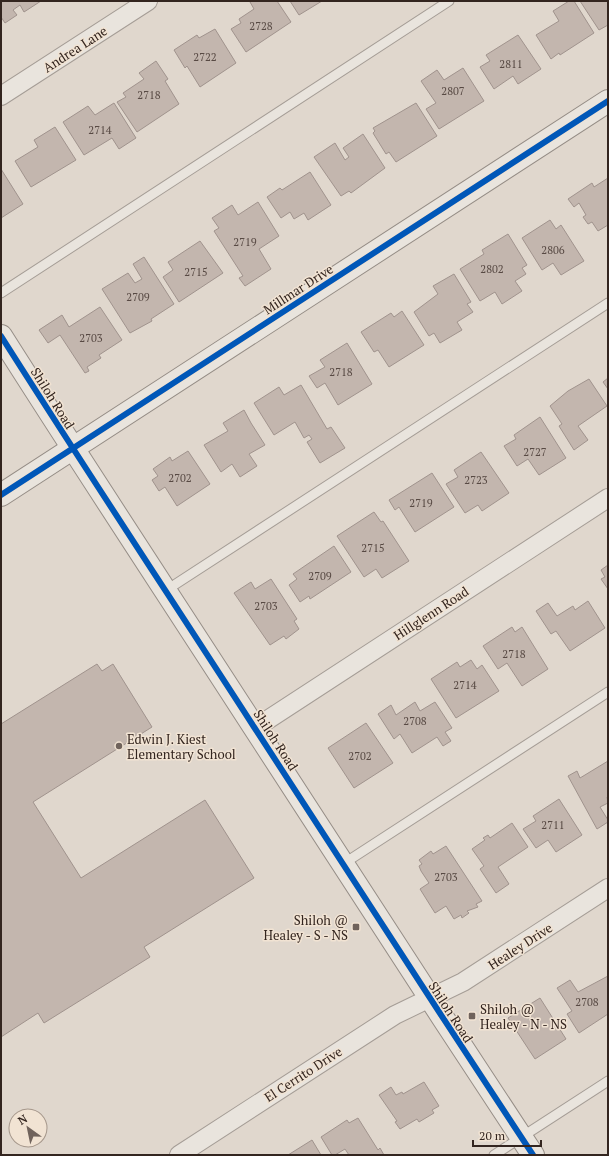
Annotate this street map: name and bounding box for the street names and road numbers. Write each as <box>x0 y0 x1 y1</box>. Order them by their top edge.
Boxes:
street label: Andrea Lane <box>39 22 111 76</box>
street label: Millmar Drive <box>260 260 336 318</box>
street label: Shiloh Road <box>27 364 79 432</box>
street label: Hillglenn Road <box>390 582 472 644</box>
street label: Shiloh Road <box>250 706 302 774</box>
street label: Healey Drive <box>484 918 556 974</box>
street label: Shiloh Road <box>425 978 477 1046</box>
street label: El Cerrito Drive <box>261 1042 345 1106</box>

